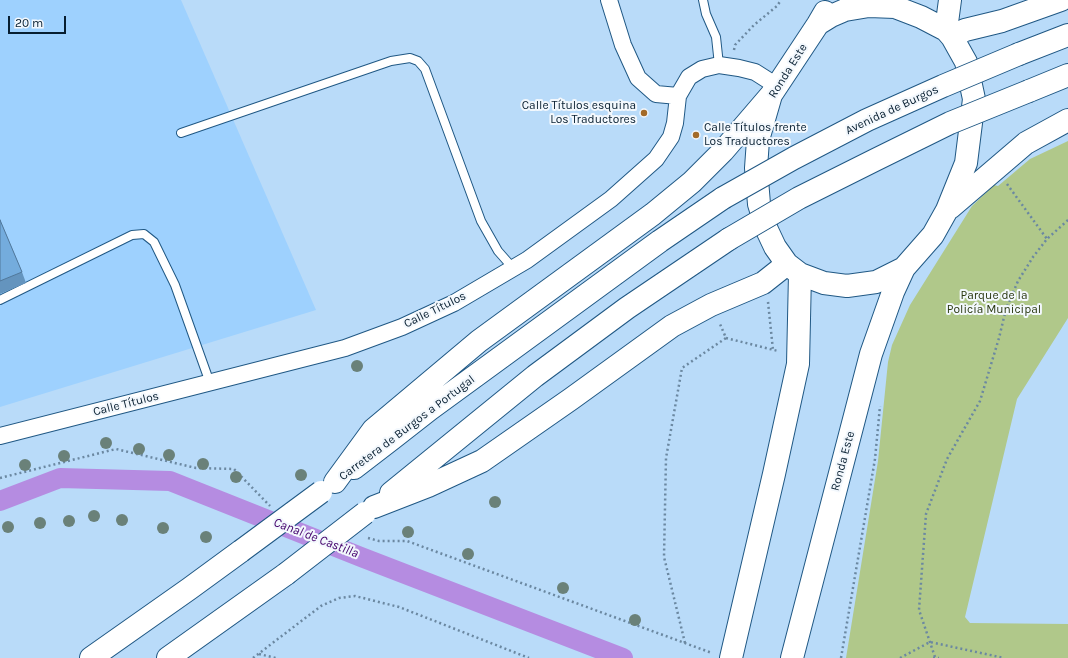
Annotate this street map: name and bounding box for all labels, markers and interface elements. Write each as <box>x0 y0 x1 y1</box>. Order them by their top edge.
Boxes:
scale bar <box>10 8 68 34</box>
text: 20 m <box>15 16 43 30</box>
street label: Ronda Este <box>766 41 810 101</box>
street label: Avenida de Burgos <box>843 82 941 138</box>
place label: Calle Títulos esquina Los Traductores <box>522 99 636 127</box>
marker: Calle Títulos esquina Los Traductores <box>639 108 649 118</box>
place label: Calle Títulos frente Los Traductores <box>704 121 807 149</box>
marker: Calle Títulos frente Los Traductores <box>691 130 701 140</box>
street label: Calle Títulos <box>402 289 468 331</box>
park label: Parque de la Policía Municipal <box>947 289 1041 317</box>
street label: Carretera de Burgos a Portugal <box>336 372 478 484</box>
street label: Calle Títulos <box>92 389 160 419</box>
street label: Ronda Este <box>828 429 858 493</box>
water label: Canal de Castilla <box>271 515 361 561</box>

